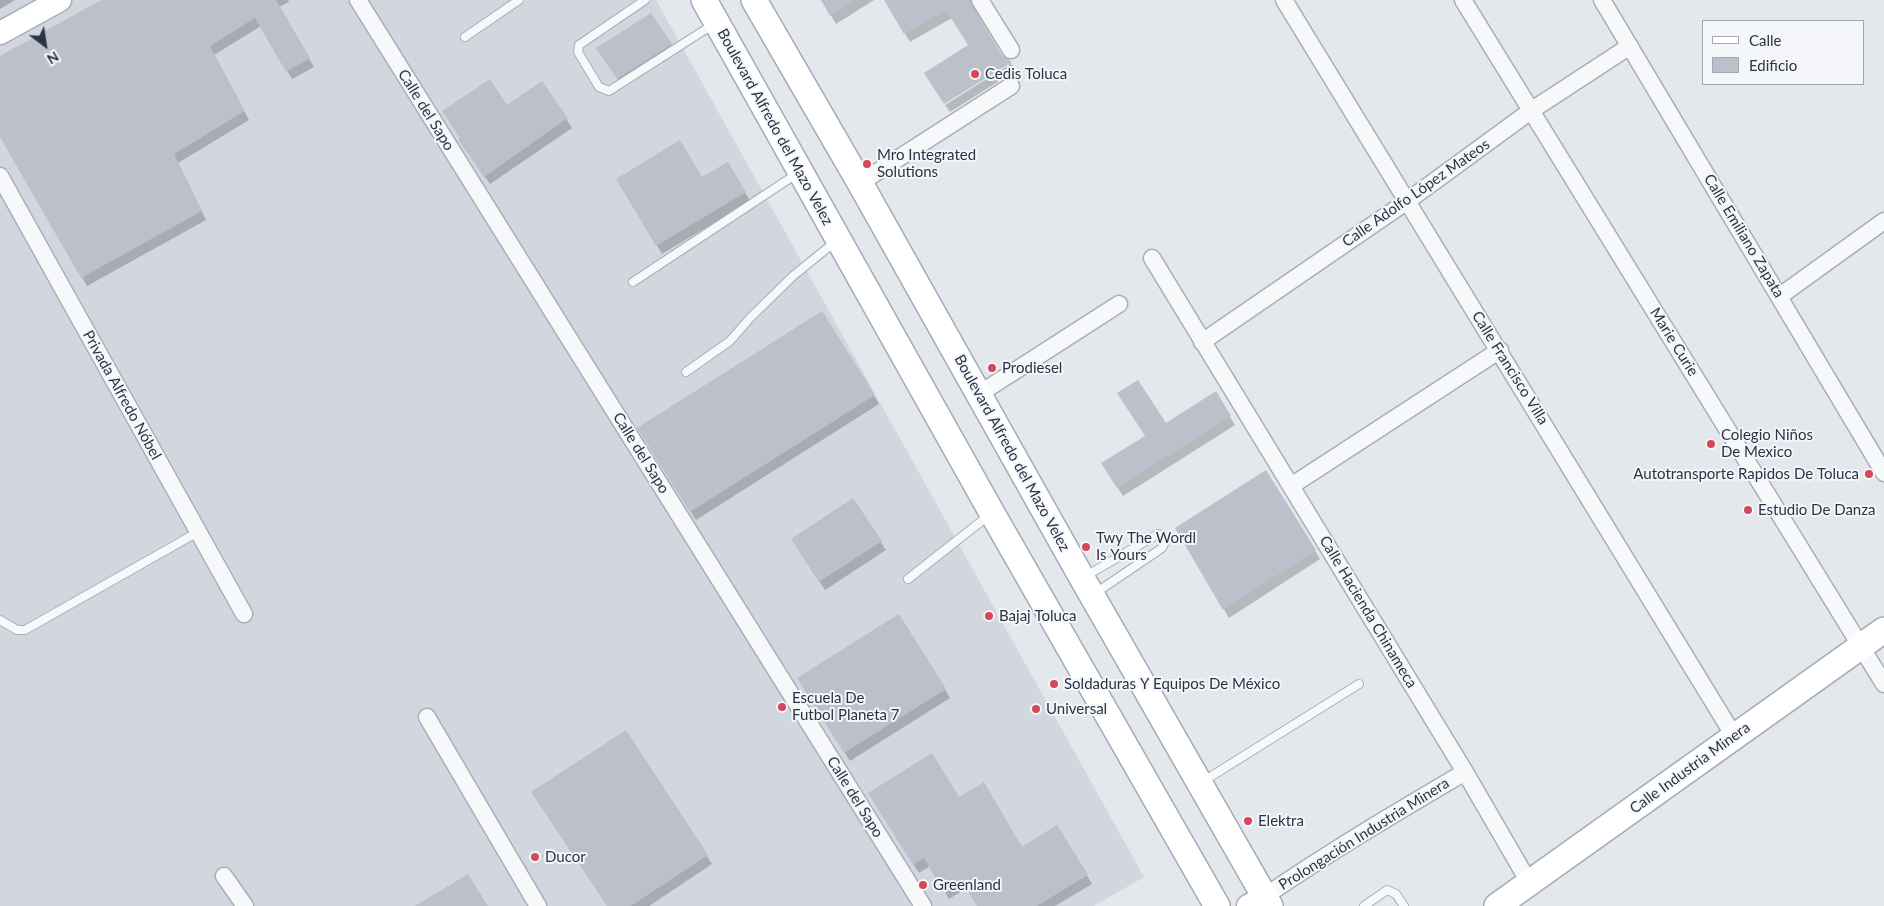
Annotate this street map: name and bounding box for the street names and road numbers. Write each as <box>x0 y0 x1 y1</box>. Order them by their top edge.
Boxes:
street label: Boulevard Alfredo del Mazo Velez <box>713 26 837 228</box>
street label: Calle del Sapo <box>394 66 458 154</box>
street label: Calle Adolfo López Mateos <box>1339 135 1493 251</box>
street label: Calle Emiliano Zapata <box>1700 171 1788 301</box>
street label: Marie Curie <box>1646 304 1702 380</box>
street label: Calle Francisco Villa <box>1468 308 1552 428</box>
street label: Privada Alfredo Nóbel <box>79 327 165 463</box>
street label: Boulevard Alfredo del Mazo Velez <box>950 352 1074 554</box>
street label: Calle del Sapo <box>609 409 673 497</box>
street label: Calle Hacienda Chinameca <box>1315 533 1421 691</box>
street label: Calle Industria Minera <box>1626 718 1754 818</box>
street label: Calle del Sapo <box>823 753 887 841</box>
street label: Prolongación Industria Minera <box>1275 774 1453 894</box>

